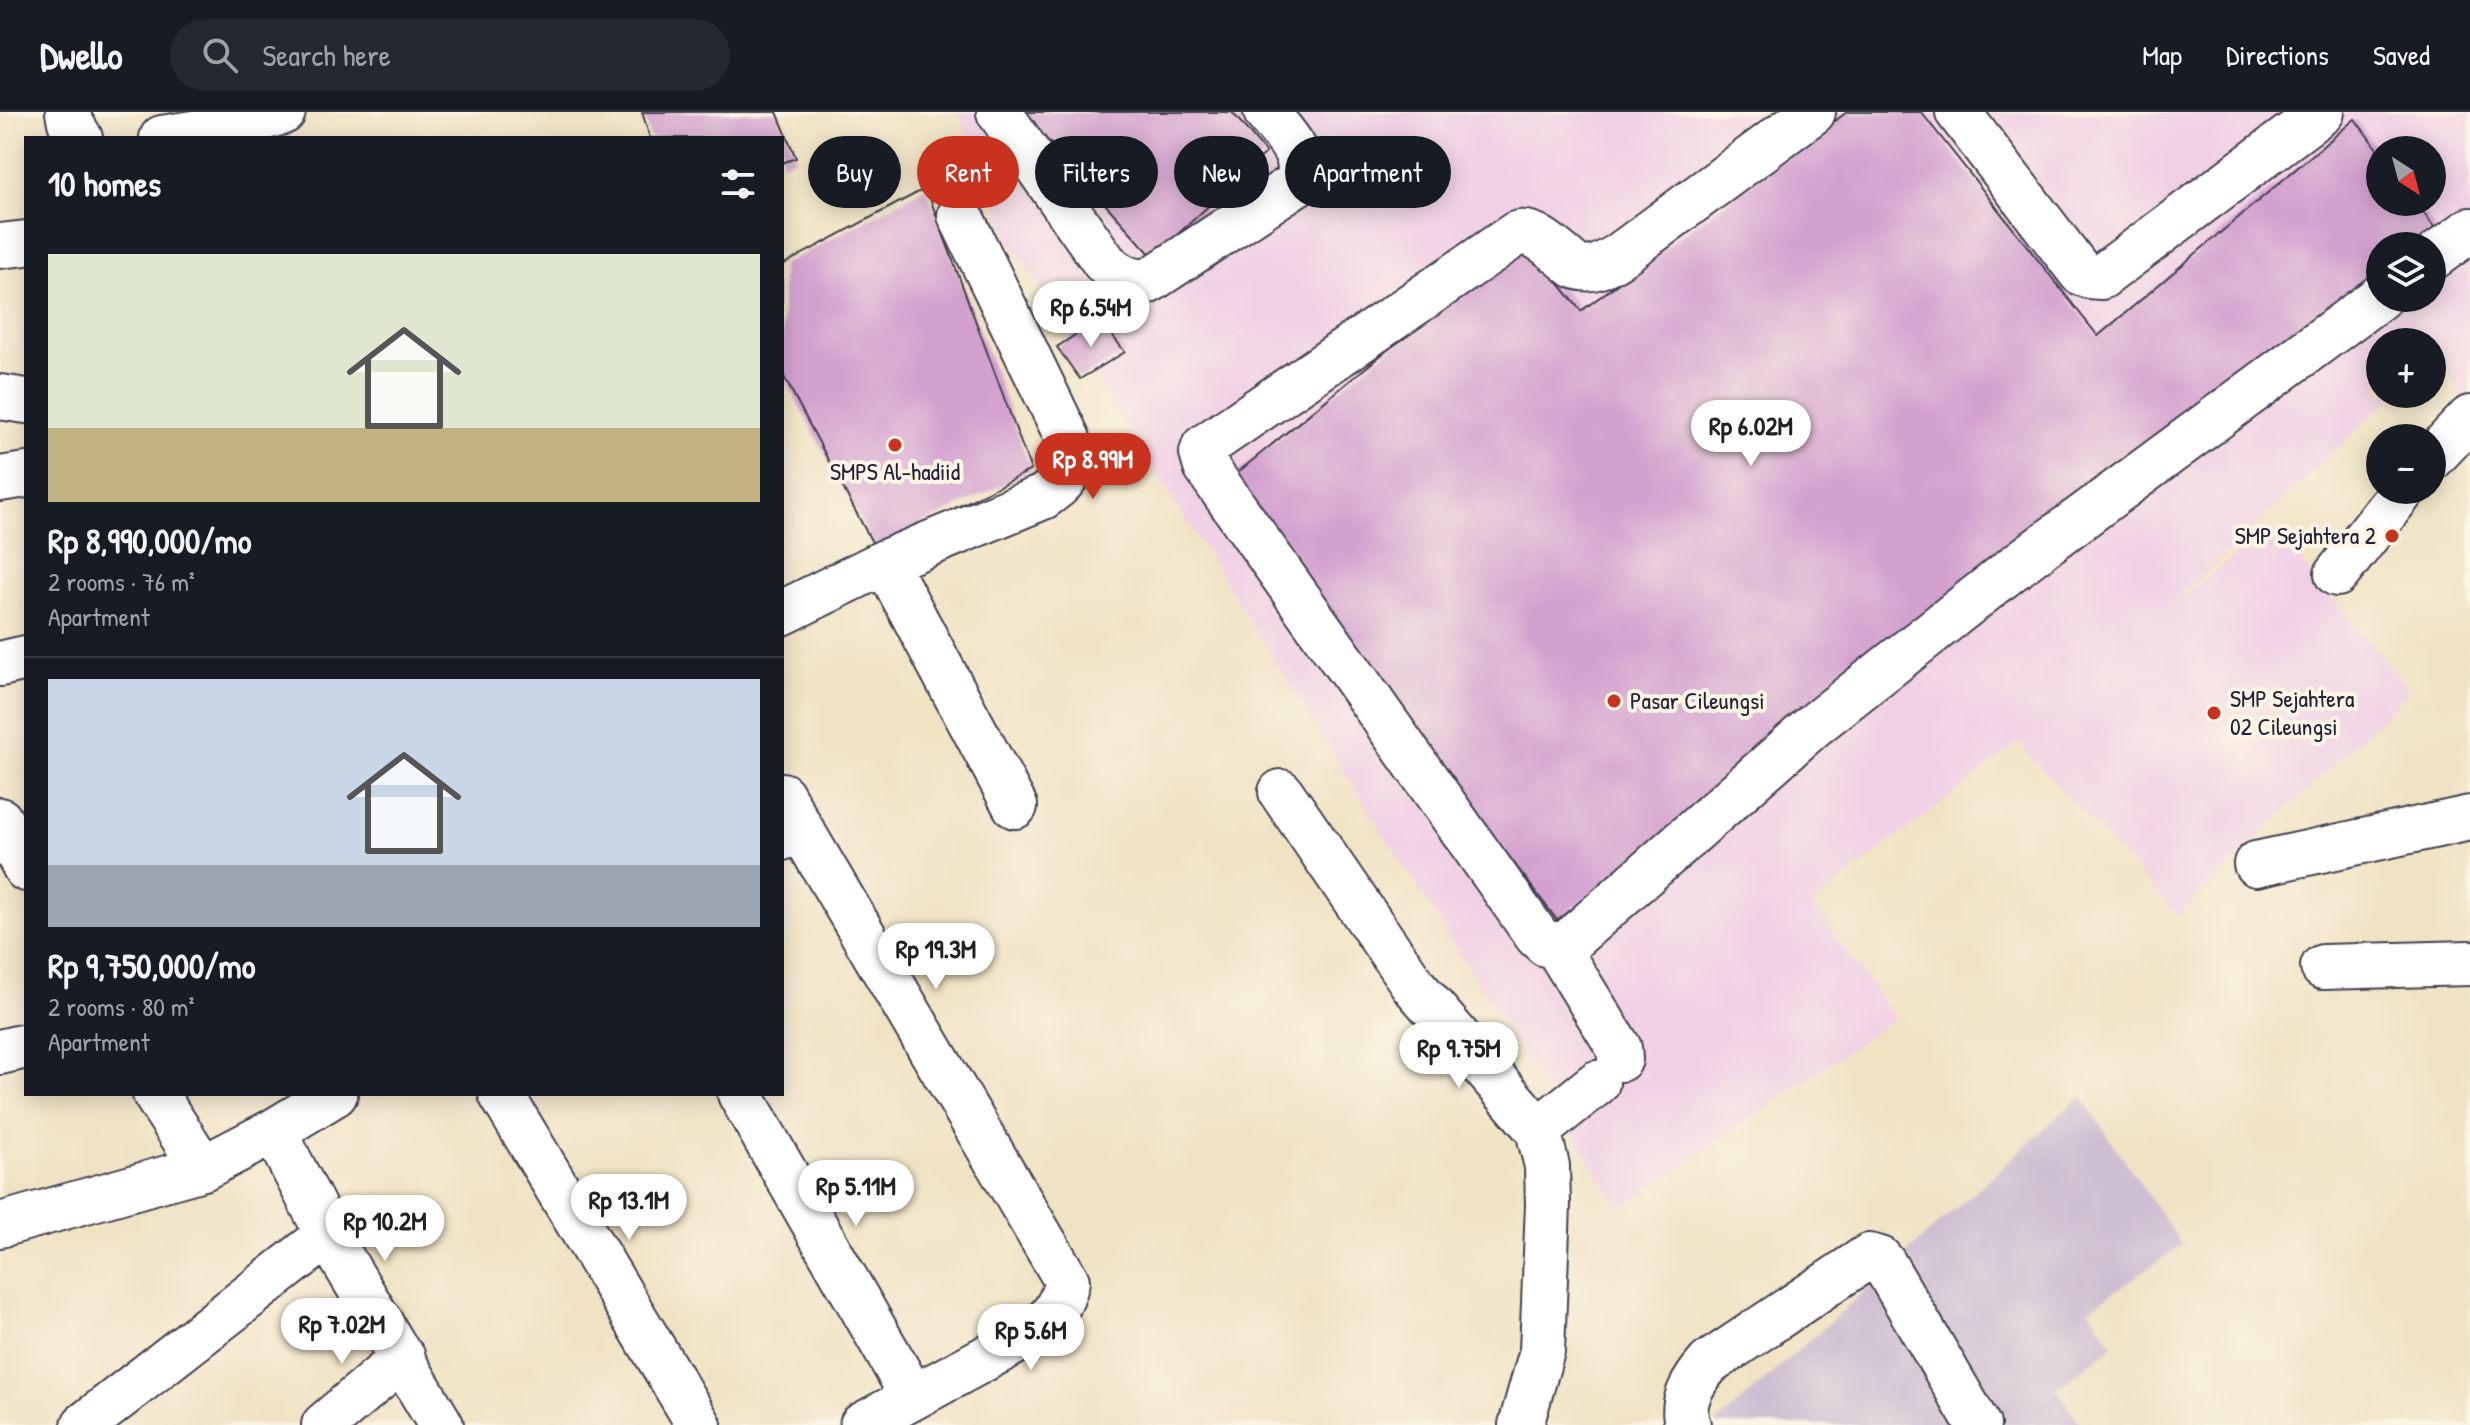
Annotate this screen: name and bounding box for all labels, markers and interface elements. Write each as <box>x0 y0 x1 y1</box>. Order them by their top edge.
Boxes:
search box <box>170 19 730 91</box>
text: Dwello <box>40 29 122 81</box>
icon: search <box>198 33 242 77</box>
text: Search here <box>262 35 391 75</box>
text: Map <box>2142 36 2182 74</box>
text: Directions <box>2226 36 2329 74</box>
text: Saved <box>2373 36 2430 74</box>
chip: Buy <box>808 136 901 208</box>
chip: Rent <box>917 136 1019 208</box>
chip: Filters <box>1035 136 1158 208</box>
chip: New <box>1174 136 1269 208</box>
chip: Apartment <box>1285 136 1451 208</box>
north arrow <box>2366 136 2446 216</box>
map controls <box>2366 136 2446 504</box>
text: 10 homes <box>48 161 161 207</box>
icon: filters <box>716 162 760 206</box>
button: layers <box>2366 232 2446 312</box>
pin: Rp 6.54M <box>1008 281 1174 349</box>
text: Rp 6.54M <box>1050 289 1132 324</box>
icon: home <box>332 306 476 450</box>
button: + <box>2366 328 2446 408</box>
pin: Rp 6.02M <box>1668 400 1834 468</box>
text: Rp 6.02M <box>1709 408 1793 443</box>
button: − <box>2366 424 2446 504</box>
pin: Rp 8.99M <box>1010 433 1176 501</box>
marker: SMPS Al-hadiid <box>886 436 904 454</box>
text: Rp 8.99M <box>1053 441 1133 476</box>
place label: SMPS Al-hadiid <box>830 455 960 487</box>
text: Rp 8,990,000/mo <box>48 518 251 564</box>
place label: SMP Sejahtera 2 <box>2235 519 2376 551</box>
marker: SMP Sejahtera 2 <box>2383 527 2401 545</box>
text: 2 rooms · 76 m² <box>48 564 195 599</box>
text: Apartment <box>48 599 150 634</box>
place label: SMP Sejahtera 02 Cileungsi <box>2230 682 2355 742</box>
place label: Pasar Cileungsi <box>1630 684 1765 716</box>
marker: Pasar Cileungsi <box>1605 692 1623 710</box>
marker: SMP Sejahtera 02 Cileungsi <box>2205 704 2223 722</box>
icon: home <box>332 731 476 875</box>
pin: Rp 19.3M <box>853 923 1019 991</box>
text: Rp 19.3M <box>896 931 976 966</box>
text: Rp 9,750,000/mo <box>48 943 255 989</box>
text: 2 rooms · 80 m² <box>48 989 195 1024</box>
pin: Rp 9.75M <box>1376 1022 1542 1090</box>
text: Apartment <box>48 1024 150 1059</box>
text: Rp 9.75M <box>1417 1030 1501 1065</box>
pin: Rp 5.11M <box>773 1160 939 1228</box>
text: Rp 5.11M <box>816 1168 896 1203</box>
pin: Rp 13.1M <box>546 1174 712 1242</box>
text: Rp 13.1M <box>589 1182 669 1217</box>
pin: Rp 10.2M <box>302 1195 468 1263</box>
text: Rp 10.2M <box>343 1203 427 1238</box>
pin: Rp 7.02M <box>259 1298 425 1366</box>
pin: Rp 5.6M <box>957 1304 1105 1372</box>
text: Rp 7.02M <box>299 1306 385 1341</box>
text: Rp 5.6M <box>995 1312 1067 1347</box>

